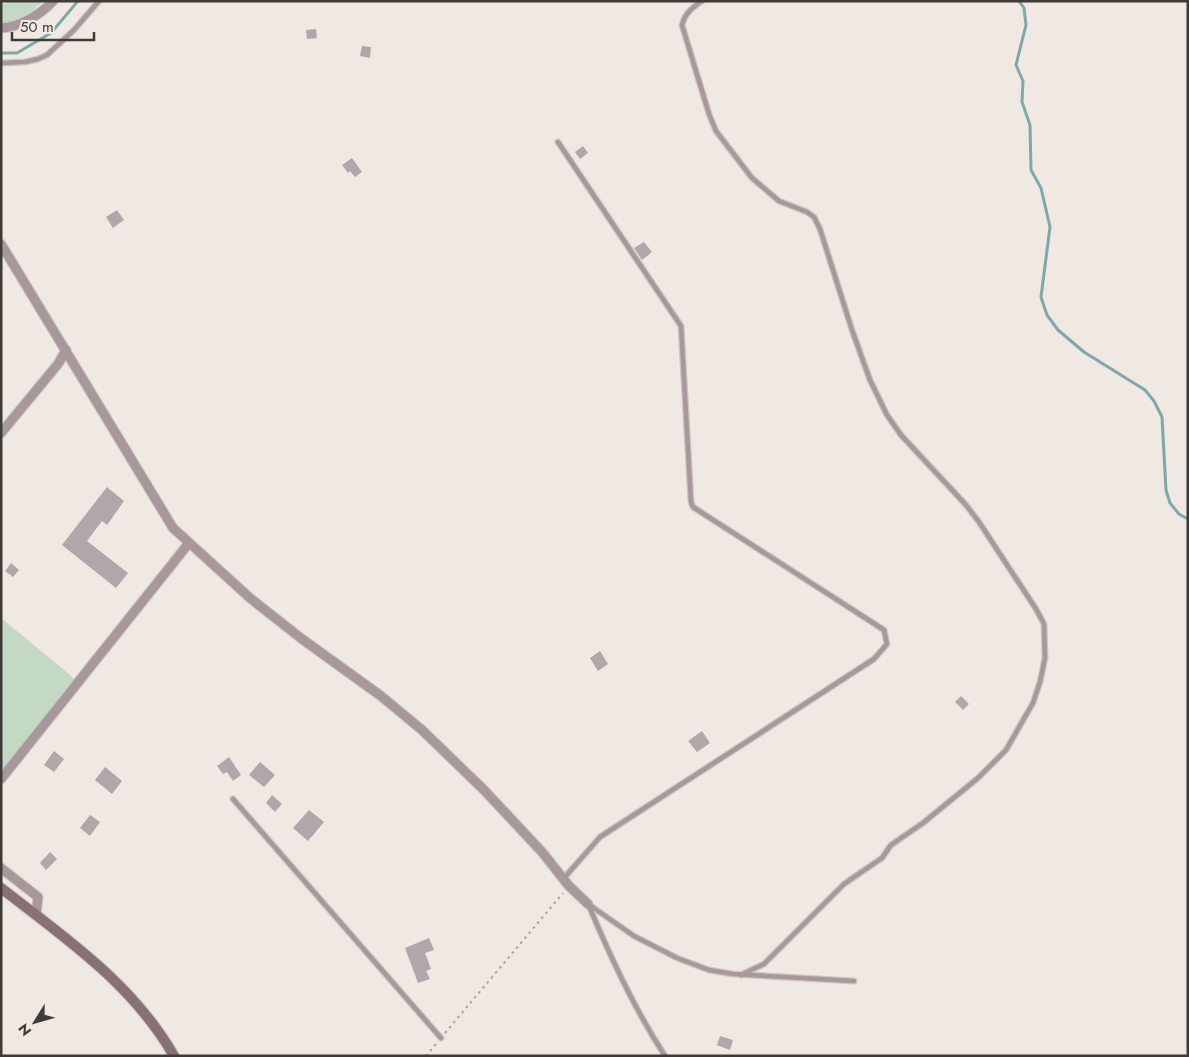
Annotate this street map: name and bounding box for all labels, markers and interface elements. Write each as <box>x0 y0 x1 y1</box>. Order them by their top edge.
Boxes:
scale bar <box>12 10 95 42</box>
text: 50 m <box>20 16 54 38</box>
north arrow <box>10 997 60 1047</box>
text: N <box>13 1019 36 1040</box>

